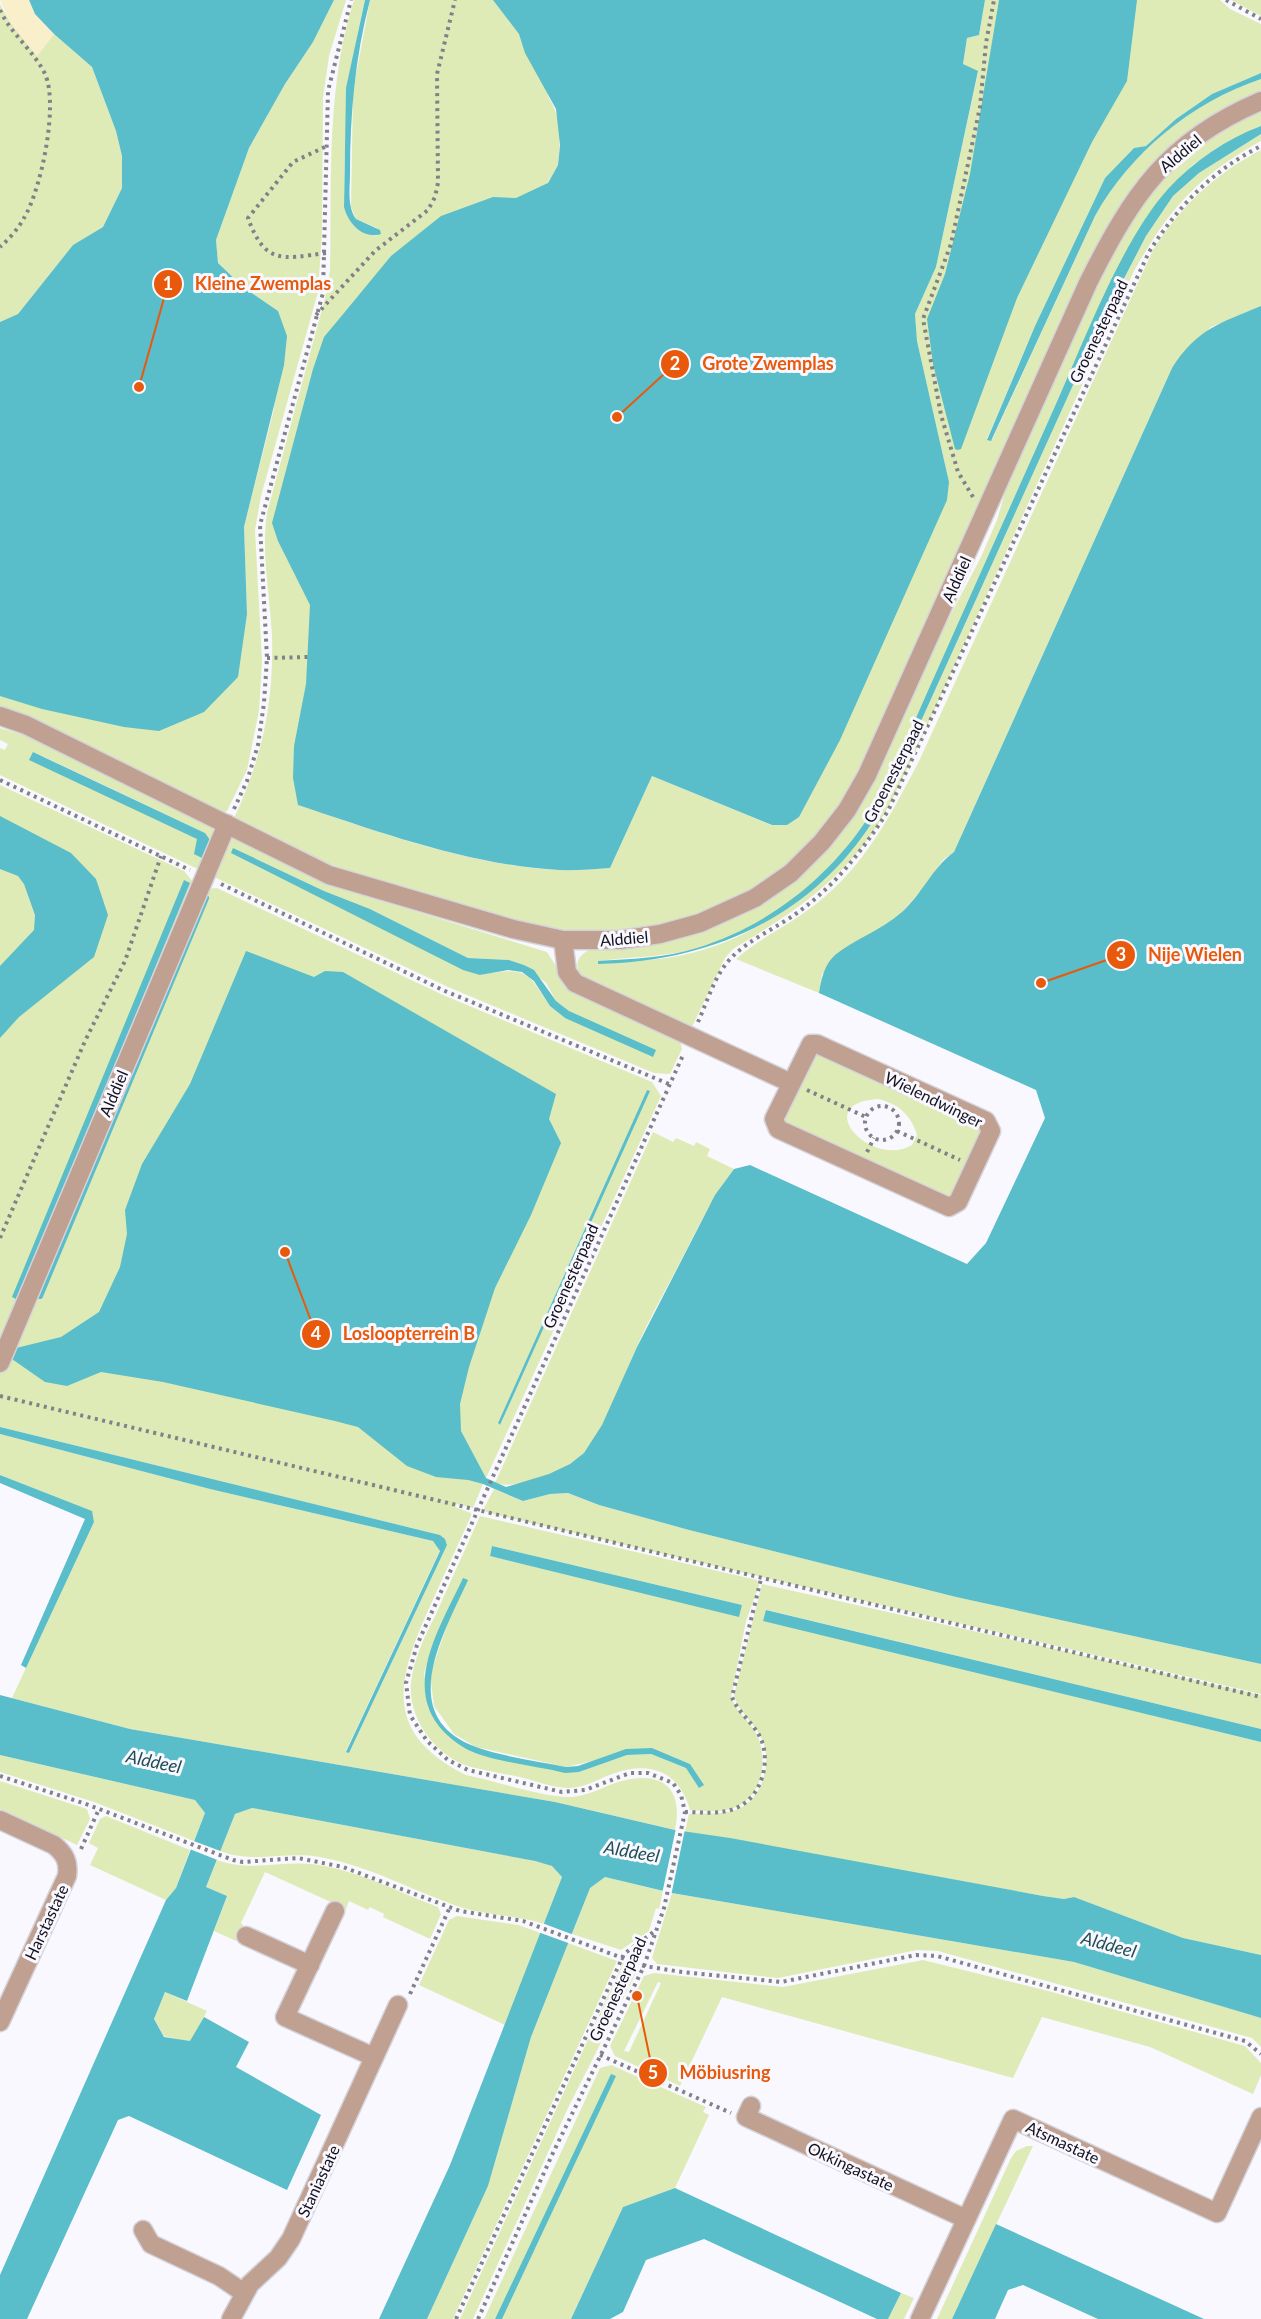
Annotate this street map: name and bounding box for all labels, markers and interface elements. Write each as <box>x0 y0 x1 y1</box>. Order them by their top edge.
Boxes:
street label: Alddiel <box>1155 130 1205 176</box>
callout: Kleine Zwemplas <box>153 266 343 302</box>
text: 1 <box>163 272 173 294</box>
text: Kleine Zwemplas <box>195 272 331 294</box>
street label: Groenesterpaad <box>1065 276 1131 386</box>
callout: Grote Zwemplas <box>660 346 845 382</box>
text: 2 <box>670 352 680 374</box>
text: Grote Zwemplas <box>702 352 834 374</box>
street label: Alddiel <box>937 553 975 605</box>
street label: Groenesterpaad <box>859 716 927 826</box>
street label: Alddiel <box>599 926 649 950</box>
callout: Nije Wielen <box>1106 937 1254 973</box>
text: 3 <box>1116 943 1126 965</box>
text: Nije Wielen <box>1148 943 1242 965</box>
street label: Alddiel <box>95 1067 131 1119</box>
street label: Wielendwinger <box>882 1067 986 1131</box>
street label: Groenesterpaad <box>538 1221 602 1331</box>
callout: Losloopterrein B <box>301 1316 487 1352</box>
text: 4 <box>311 1322 321 1344</box>
text: Losloopterrein B <box>343 1322 475 1344</box>
water label: Alddeel <box>123 1744 184 1778</box>
water label: Alddeel <box>602 1835 661 1867</box>
street label: Harstastate <box>20 1881 72 1963</box>
water label: Alddeel <box>1078 1926 1139 1962</box>
street label: Groenesterpaad <box>585 1934 649 2044</box>
callout: Möbiusring <box>638 2055 782 2091</box>
text: 5 <box>648 2061 658 2083</box>
text: Möbiusring <box>680 2061 771 2083</box>
street label: Atsmastate <box>1023 2117 1103 2167</box>
street label: Okkingastate <box>805 2138 897 2194</box>
street label: Staniastate <box>293 2142 343 2220</box>

